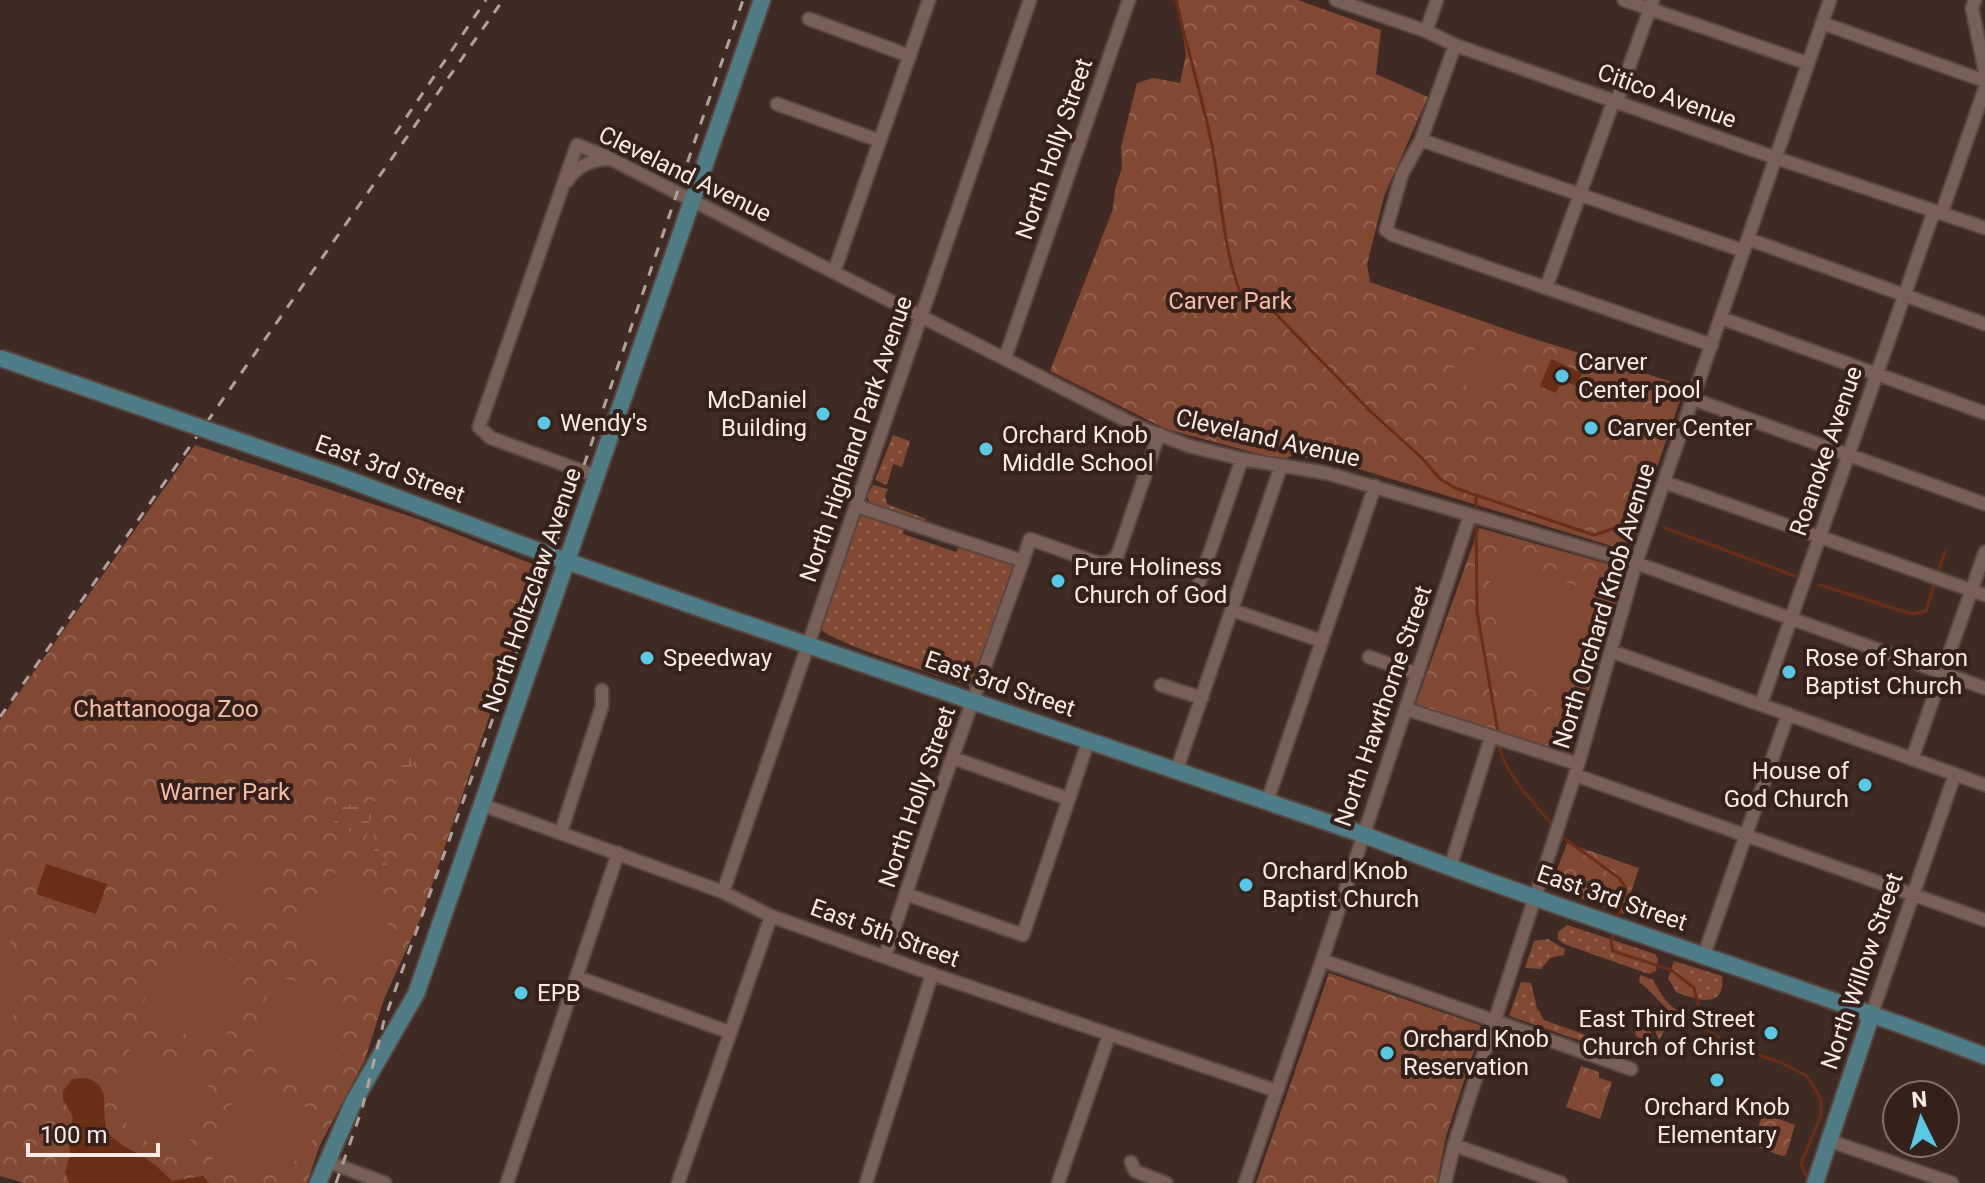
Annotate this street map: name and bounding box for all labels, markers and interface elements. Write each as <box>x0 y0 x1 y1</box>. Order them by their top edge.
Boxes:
street label: North Holly Street <box>1010 55 1098 243</box>
street label: Citico Avenue <box>1594 58 1740 134</box>
street label: Cleveland Avenue <box>594 120 776 228</box>
park label: Carver Park <box>1168 287 1293 315</box>
street label: North Highland Park Avenue <box>794 292 918 586</box>
place label: Carver Center pool <box>1578 348 1701 404</box>
street label: Roanoke Avenue <box>1784 362 1868 540</box>
marker: Carver Center pool <box>1553 367 1571 385</box>
place label: McDaniel Building <box>707 386 807 442</box>
street label: Cleveland Avenue <box>1173 403 1363 473</box>
marker: McDaniel Building <box>814 405 832 423</box>
place label: Wendy's <box>560 409 648 437</box>
marker: Wendy's <box>535 414 553 432</box>
place label: Carver Center <box>1607 414 1753 442</box>
marker: Carver Center <box>1582 419 1600 437</box>
place label: Orchard Knob Middle School <box>1002 421 1154 477</box>
street label: East 3rd Street <box>311 429 469 509</box>
marker: Orchard Knob Middle School <box>977 440 995 458</box>
street label: North Orchard Knob Avenue <box>1547 460 1661 752</box>
street label: North Holtzclaw Avenue <box>477 464 587 716</box>
place label: Pure Holiness Church of God <box>1074 553 1227 609</box>
marker: Pure Holiness Church of God <box>1049 572 1067 590</box>
street label: North Hawthorne Street <box>1329 582 1437 830</box>
place label: Speedway <box>663 644 773 672</box>
place label: Rose of Sharon Baptist Church <box>1805 644 1968 700</box>
street label: East 3rd Street <box>921 645 1079 723</box>
marker: Speedway <box>638 649 656 667</box>
marker: Rose of Sharon Baptist Church <box>1780 663 1798 681</box>
park label: Chattanooga Zoo <box>73 695 259 723</box>
street label: North Holly Street <box>873 703 961 891</box>
place label: House of God Church <box>1724 757 1850 813</box>
marker: House of God Church <box>1856 776 1874 794</box>
park label: Warner Park <box>160 778 291 806</box>
place label: Orchard Knob Baptist Church <box>1262 857 1419 913</box>
street label: East 3rd Street <box>1533 859 1691 937</box>
street label: North Willow Street <box>1815 869 1909 1073</box>
marker: Orchard Knob Baptist Church <box>1237 876 1255 894</box>
street label: East 5th Street <box>807 893 964 973</box>
place label: EPB <box>537 979 581 1007</box>
marker: EPB <box>512 984 530 1002</box>
place label: East Third Street Church of Christ <box>1578 1005 1755 1061</box>
marker: East Third Street Church of Christ <box>1762 1024 1780 1042</box>
place label: Orchard Knob Reservation <box>1403 1025 1549 1081</box>
marker: Orchard Knob Reservation <box>1378 1044 1396 1062</box>
marker: Orchard Knob Elementary <box>1708 1071 1726 1089</box>
north arrow <box>1881 1079 1961 1159</box>
text: N <box>1910 1086 1928 1113</box>
place label: Orchard Knob Elementary <box>1644 1093 1790 1149</box>
scale bar <box>28 1107 158 1157</box>
text: 100 m <box>40 1121 107 1149</box>

